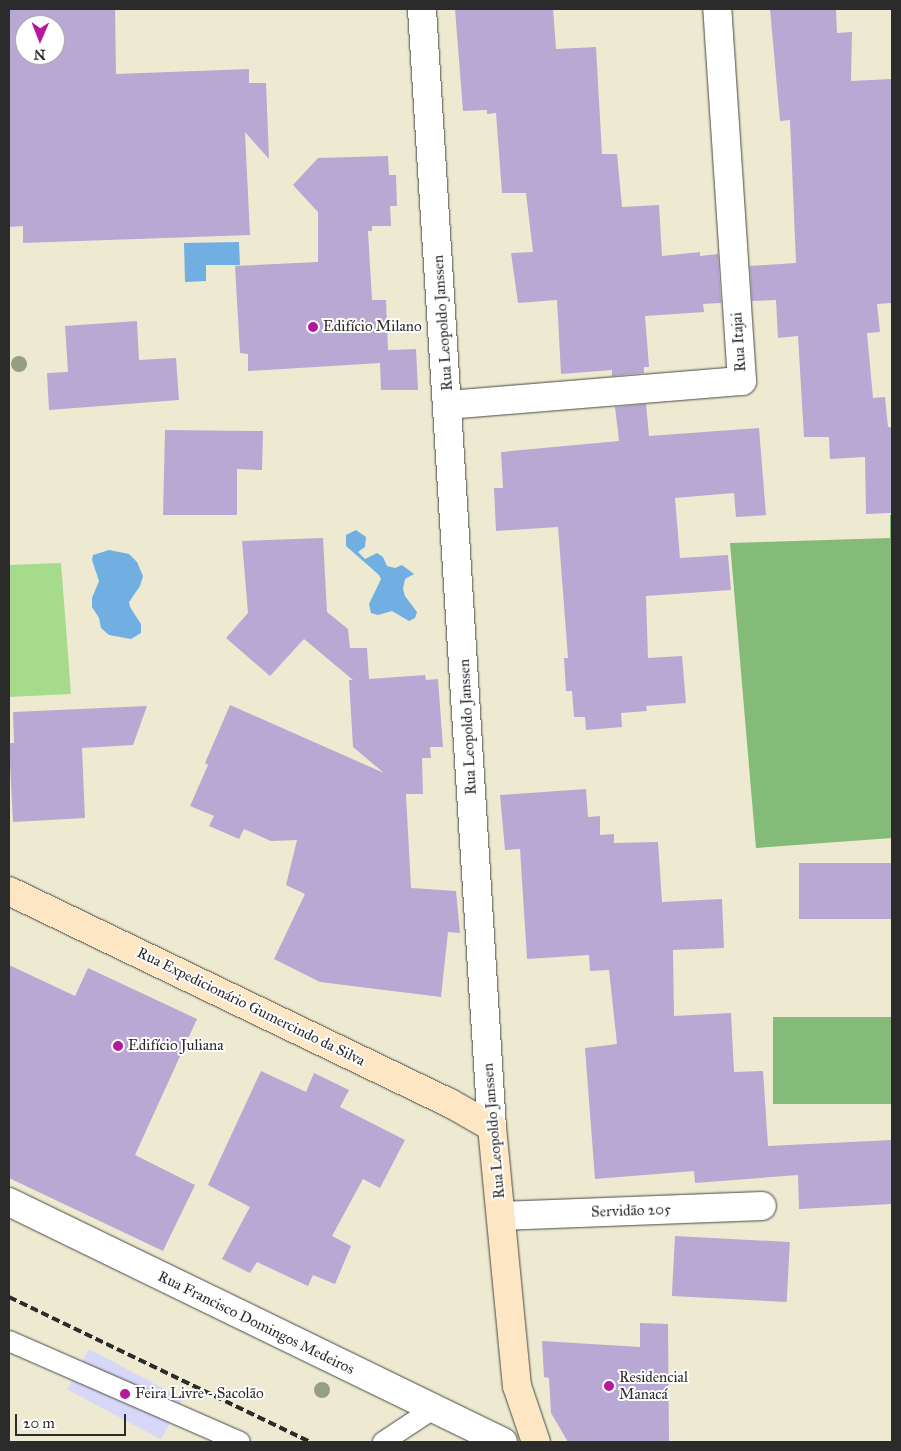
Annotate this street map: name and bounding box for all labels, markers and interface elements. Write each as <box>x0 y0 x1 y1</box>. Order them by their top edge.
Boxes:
north arrow <box>15 15 65 65</box>
text: N <box>34 46 46 63</box>
street label: Rua Leopoldo Janssen <box>429 255 457 391</box>
street label: Rua Itajai <box>728 312 750 372</box>
place label: Edifício Milano <box>323 318 422 336</box>
marker: Edifício Milano <box>307 321 319 333</box>
street label: Rua Leopoldo Janssen <box>455 659 481 795</box>
street label: Rua Expedicionário Gumercindo da Silva <box>134 944 368 1070</box>
place label: Edifício Juliana <box>128 1037 223 1055</box>
marker: Edifício Juliana <box>112 1040 124 1052</box>
street label: Rua Leopoldo Janssen <box>479 1062 509 1200</box>
street label: Servidão 205 <box>591 1201 671 1221</box>
street label: Rua Francisco Domingos Medeiros <box>155 1267 357 1379</box>
place label: Residencial Manacá <box>619 1368 688 1403</box>
marker: Residencial Manacá <box>603 1380 615 1392</box>
place label: Feira Livre - Sacolão <box>135 1385 264 1403</box>
marker: Feira Livre - Sacolão <box>119 1388 131 1400</box>
scale bar <box>18 1404 129 1436</box>
text: 20 m <box>23 1414 55 1432</box>

